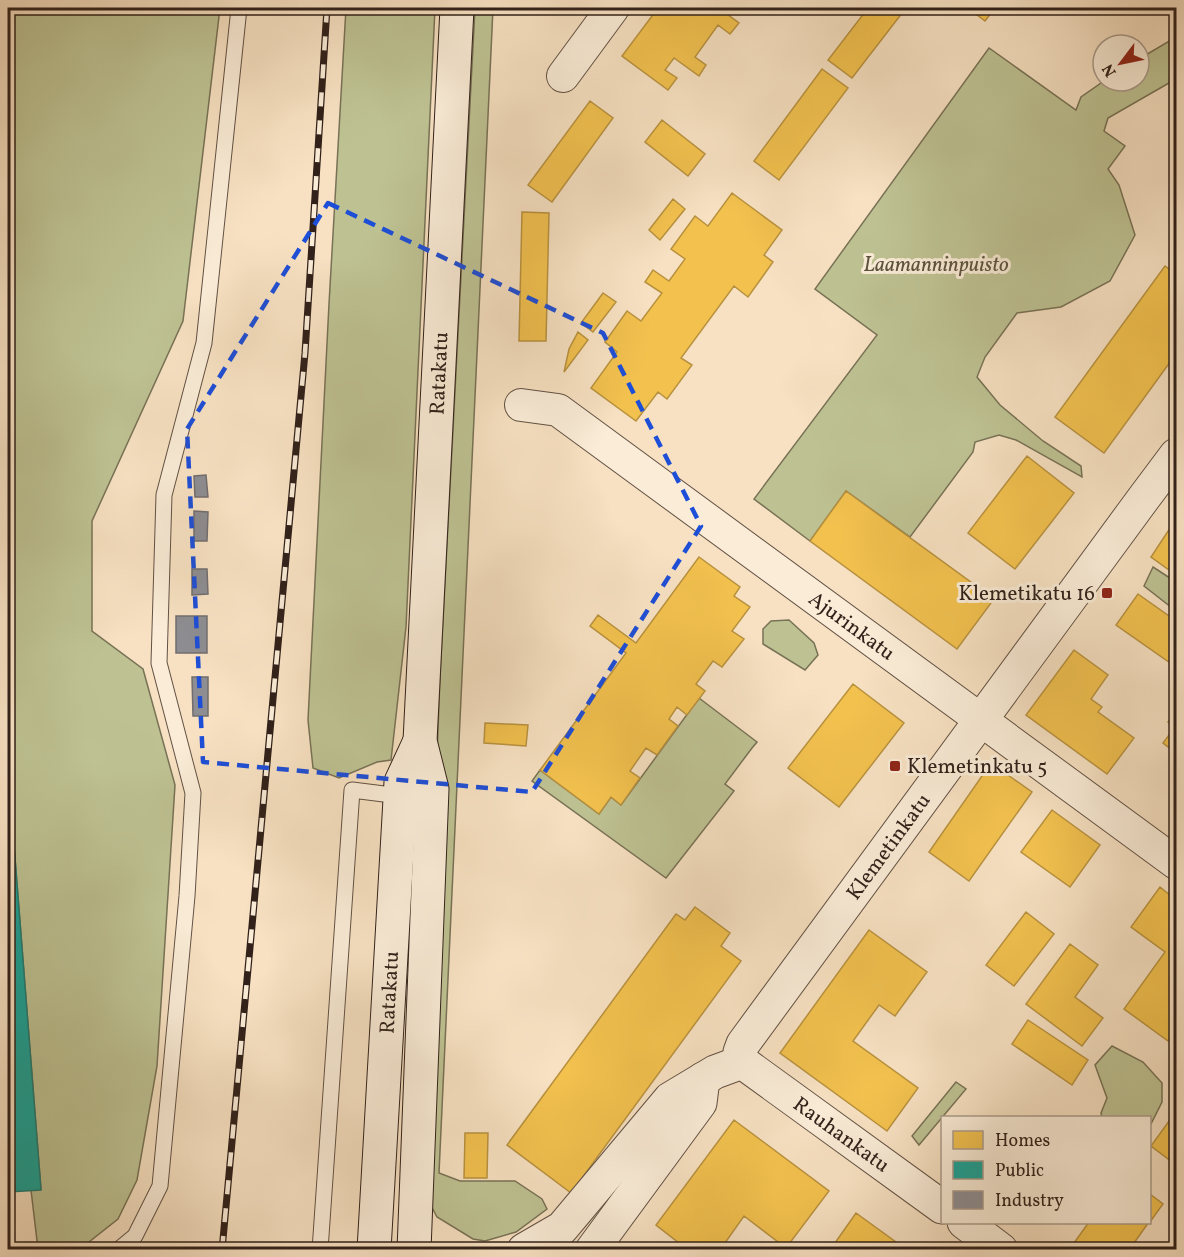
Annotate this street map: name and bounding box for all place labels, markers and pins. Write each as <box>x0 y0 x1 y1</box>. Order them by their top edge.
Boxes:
place label: Klemetikatu 16 <box>959 580 1095 609</box>
marker: Klemetikatu 16 <box>1100 586 1114 600</box>
place label: Klemetinkatu 5 <box>907 753 1047 782</box>
marker: Klemetinkatu 5 <box>888 759 902 773</box>

